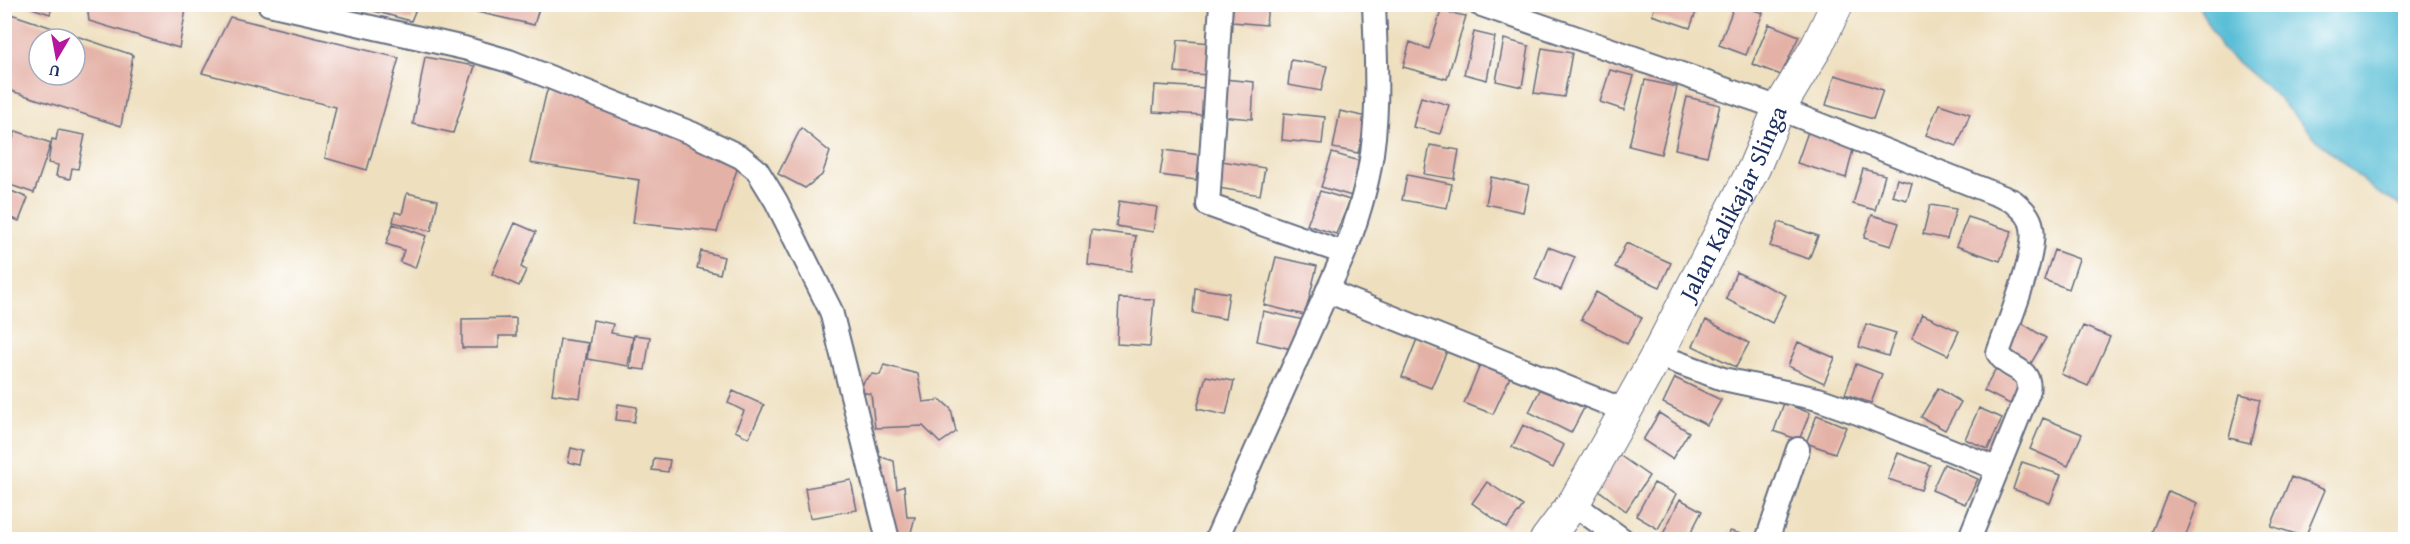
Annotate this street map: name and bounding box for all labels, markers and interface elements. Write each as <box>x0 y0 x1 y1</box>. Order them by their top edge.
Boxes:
north arrow <box>27 27 87 87</box>
text: U <box>47 59 62 85</box>
street label: Jalan Kalikajar Slinga <box>1669 100 1796 309</box>

